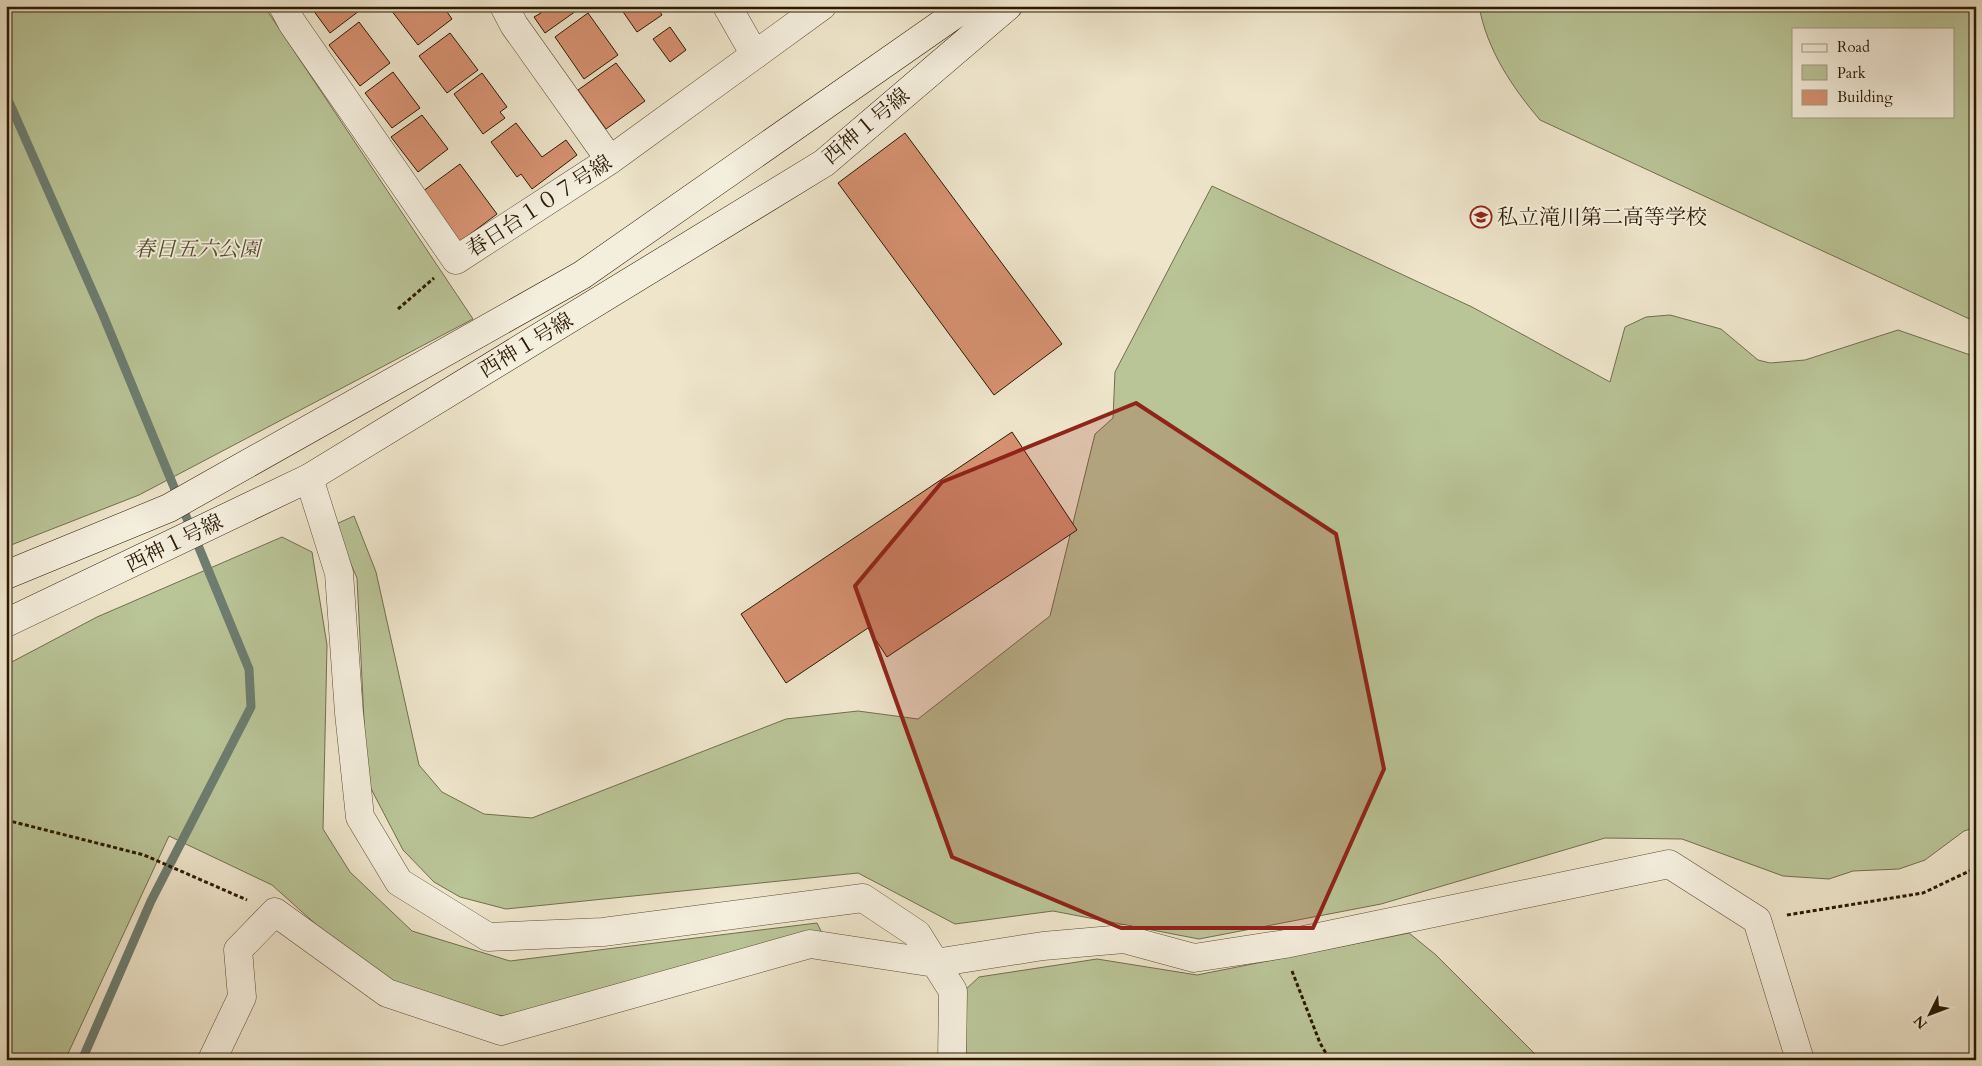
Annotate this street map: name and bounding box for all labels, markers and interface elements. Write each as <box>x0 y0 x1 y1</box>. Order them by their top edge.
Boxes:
legend <box>1792 28 1954 118</box>
text: Road <box>1837 37 1870 57</box>
text: Park <box>1837 63 1866 83</box>
street label: 西神１号線 <box>817 82 916 171</box>
text: Building <box>1837 87 1893 107</box>
street label: 春日台１０７号線 <box>461 149 618 264</box>
place label: 私立滝川第二高等学校 <box>1497 203 1707 232</box>
school or university icon: 私立滝川第二高等学校 <box>1469 205 1493 229</box>
park label: 春日五六公園 <box>134 235 263 264</box>
street label: 西神１号線 <box>474 306 579 385</box>
street label: 西神１号線 <box>121 507 228 579</box>
north arrow <box>1904 988 1954 1038</box>
text: N <box>1910 1011 1932 1033</box>

